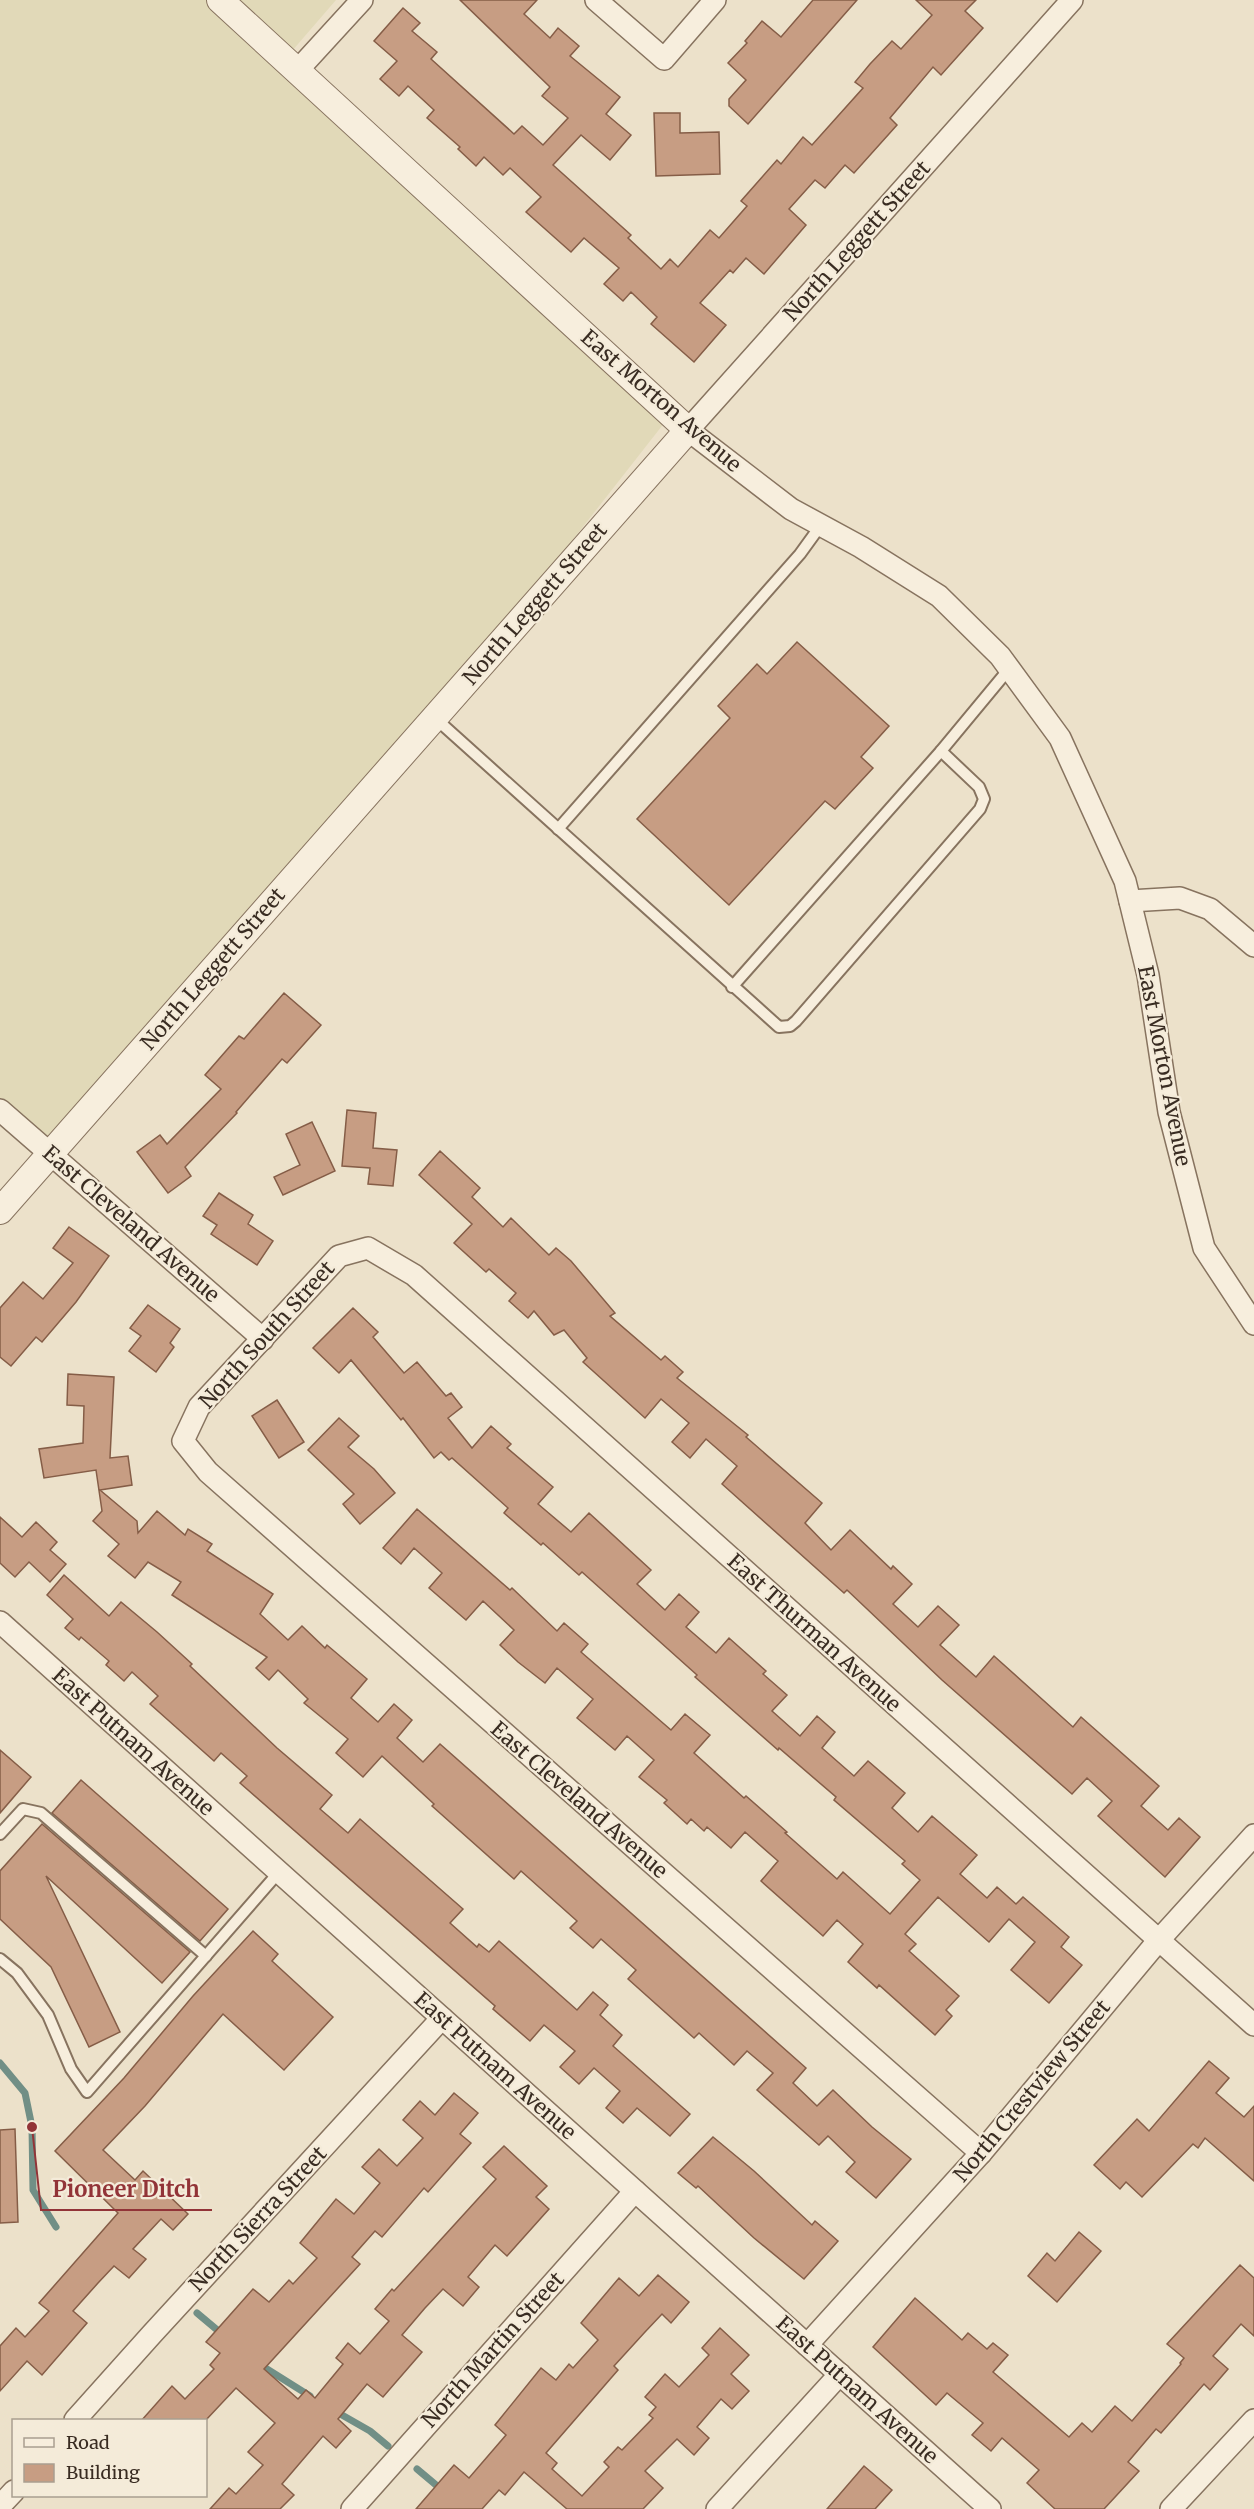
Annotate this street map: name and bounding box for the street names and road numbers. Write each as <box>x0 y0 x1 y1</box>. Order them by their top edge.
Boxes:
street label: North Leggett Street <box>777 155 936 327</box>
street label: East Morton Avenue <box>576 324 747 478</box>
street label: North Leggett Street <box>457 517 613 691</box>
street label: North Leggett Street <box>135 882 291 1056</box>
street label: East Morton Avenue <box>1132 963 1197 1168</box>
street label: East Cleveland Avenue <box>37 1139 225 1308</box>
street label: North South Street <box>193 1255 340 1414</box>
street label: East Thurman Avenue <box>722 1548 907 1718</box>
street label: East Putnam Avenue <box>47 1662 220 1821</box>
street label: East Cleveland Avenue <box>485 1715 673 1884</box>
street label: East Putnam Avenue <box>409 1986 582 2145</box>
street label: North Crestview Street <box>947 1994 1116 2187</box>
street label: North Sierra Street <box>183 2140 332 2297</box>
street label: North Martin Street <box>416 2266 570 2433</box>
street label: East Putnam Avenue <box>771 2310 944 2469</box>

